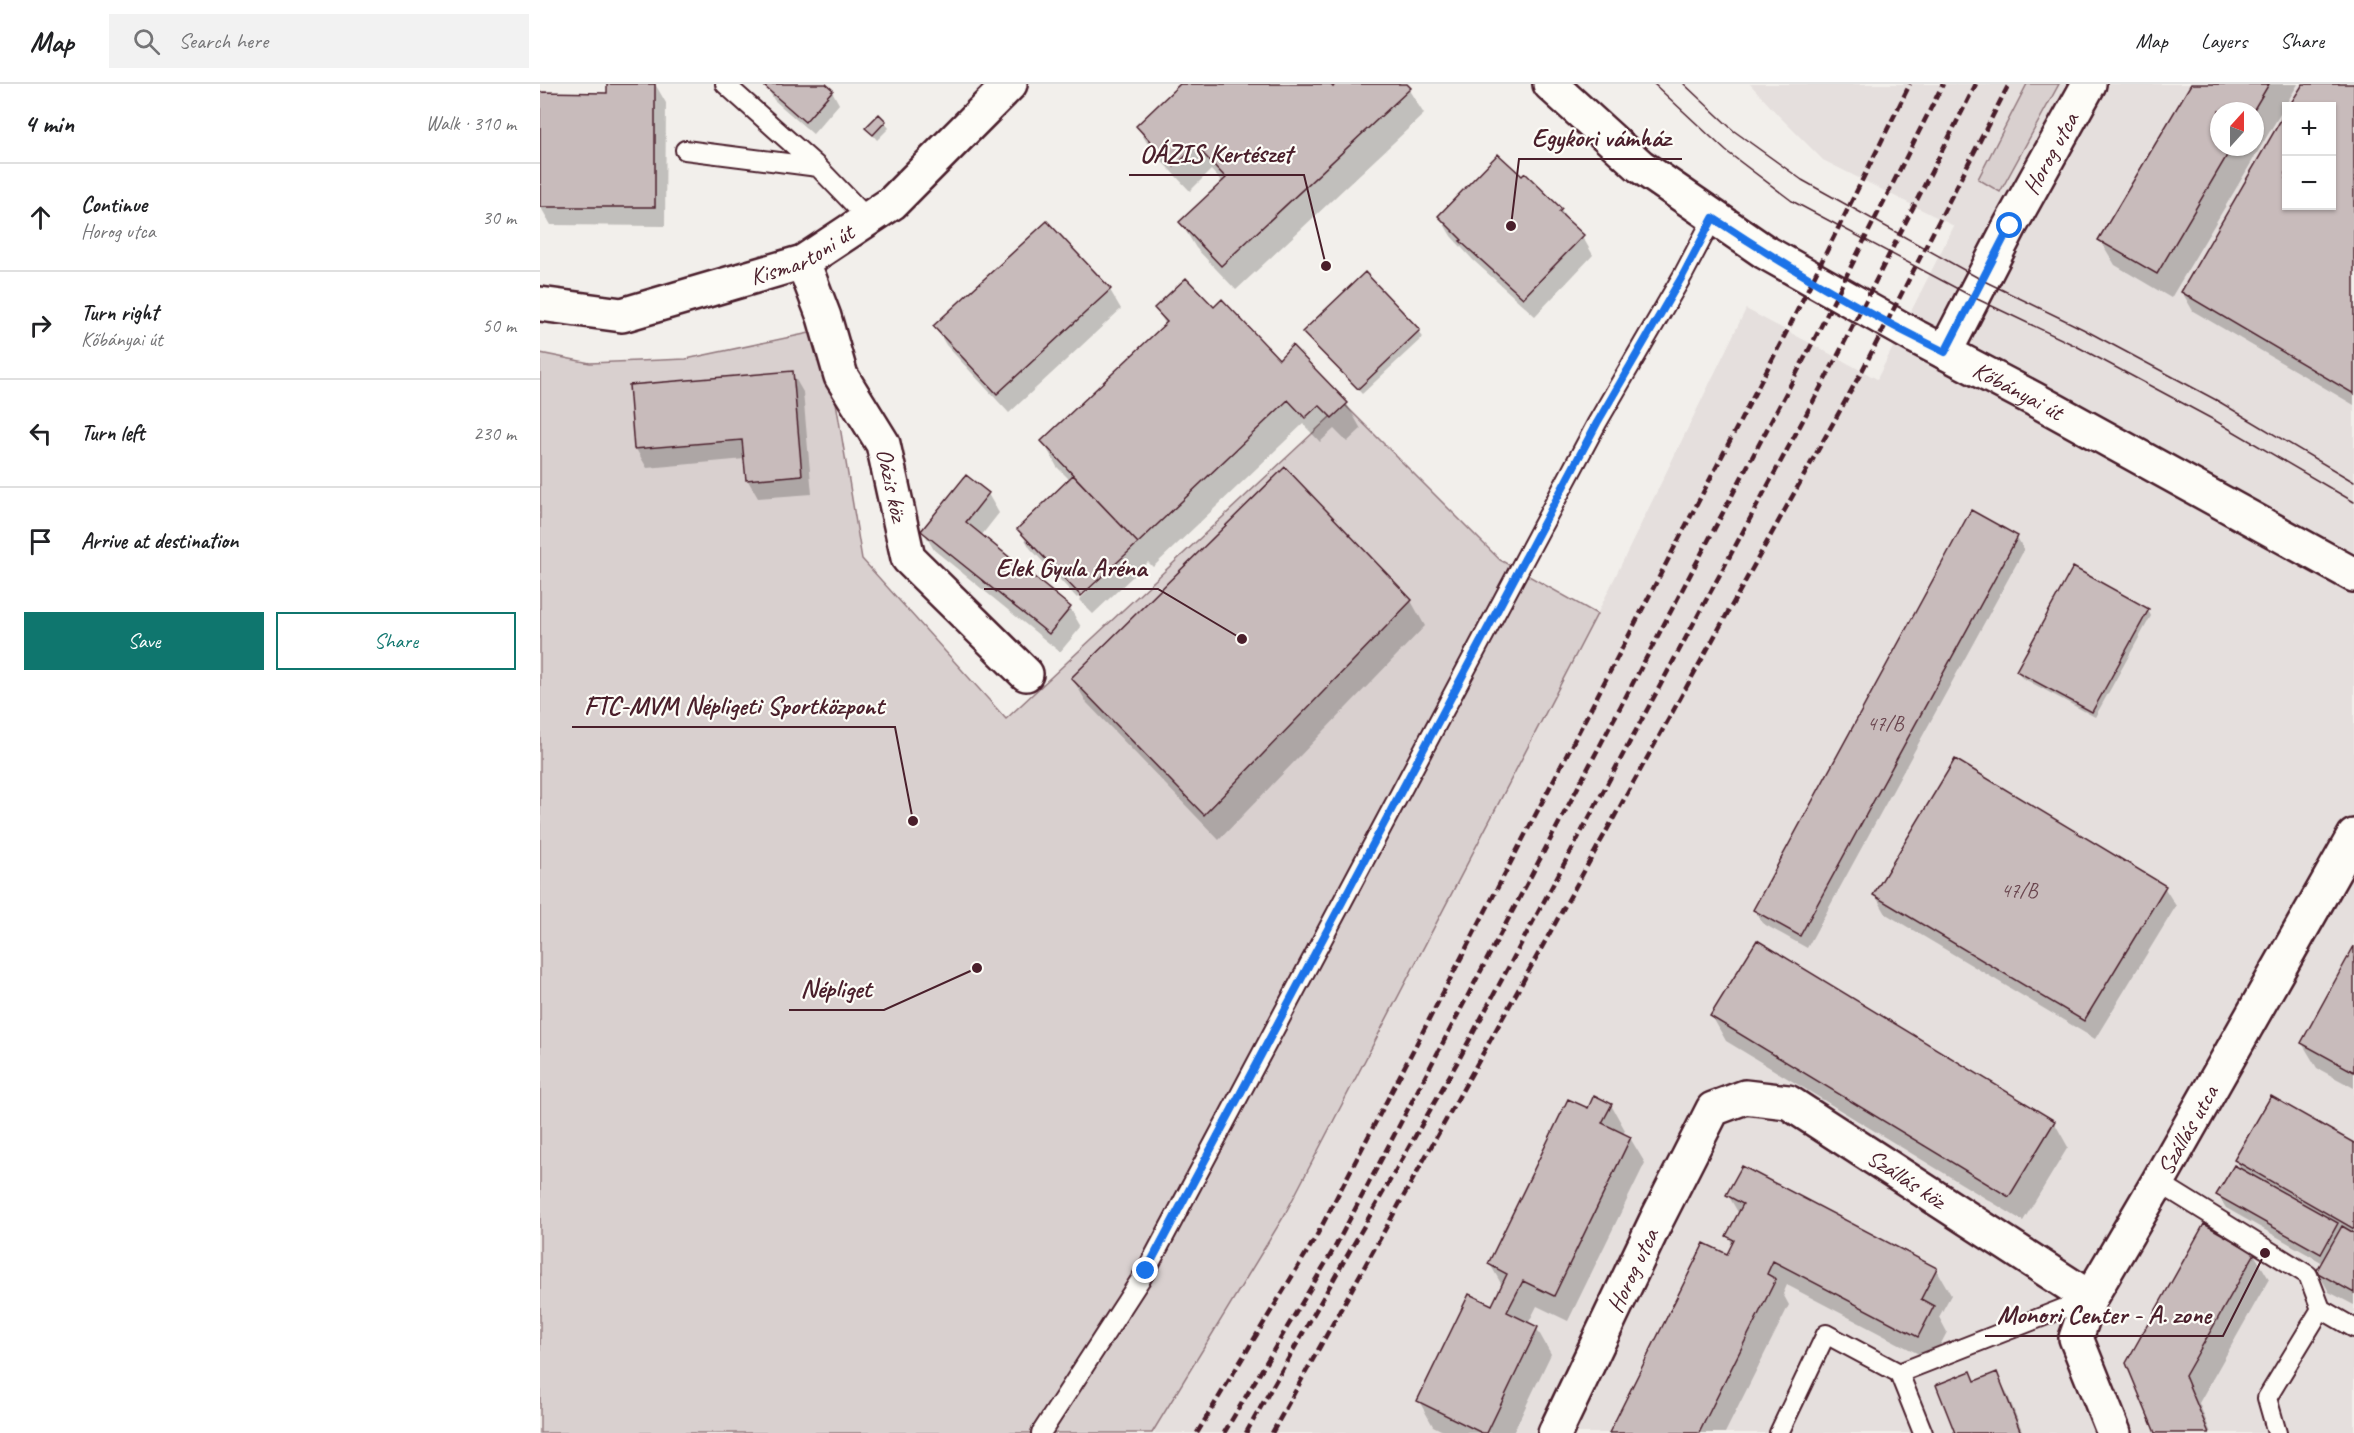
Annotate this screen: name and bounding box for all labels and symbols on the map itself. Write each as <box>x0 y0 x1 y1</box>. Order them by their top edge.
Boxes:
north arrow <box>2210 102 2264 156</box>
street label: Horog utca <box>2016 106 2086 200</box>
callout: Egykori vámház <box>1519 115 1682 159</box>
text: Egykori vámház <box>1532 121 1673 154</box>
callout: OÁZIS Kertészet <box>1129 131 1304 175</box>
text: OÁZIS Kertészet <box>1140 137 1297 170</box>
route start <box>1996 212 2022 238</box>
street label: Kismartoni út <box>747 216 861 292</box>
street label: Kőbányai út <box>1968 355 2070 428</box>
street label: Oázis köz <box>869 446 915 526</box>
callout: Elek Gyula Aréna <box>984 545 1158 589</box>
text: Elek Gyula Aréna <box>996 551 1149 584</box>
callout: FTC-MVM Népligeti Sportközpont <box>572 683 895 727</box>
text: FTC-MVM Népligeti Sportközpont <box>584 689 886 722</box>
house number: 47/B <box>1867 710 1905 736</box>
house number: 47/B <box>2001 877 2039 903</box>
callout: Népliget <box>789 966 884 1010</box>
text: Népliget <box>801 972 874 1005</box>
street label: Szállás utca <box>2150 1079 2225 1180</box>
street label: Szállás köz <box>1861 1142 1953 1217</box>
street label: Horog utca <box>1600 1222 1666 1317</box>
route end <box>1132 1257 1158 1283</box>
callout: Monori Center - A. zone <box>1985 1292 2223 1336</box>
text: Monori Center - A. zone <box>1997 1298 2213 1331</box>

